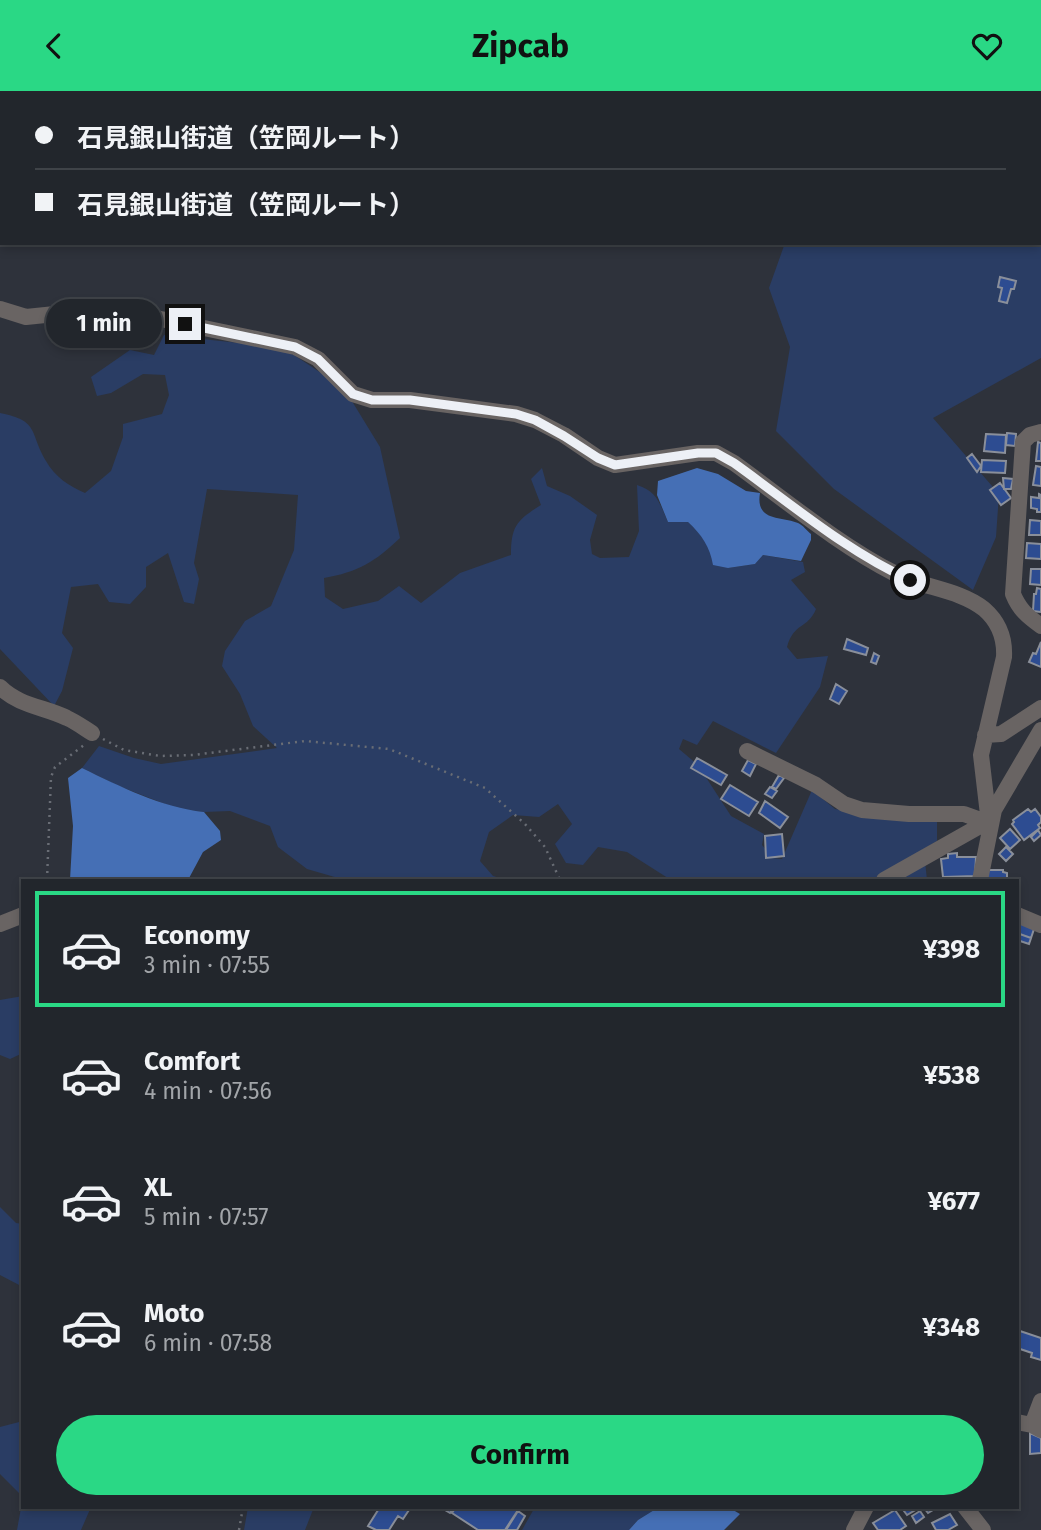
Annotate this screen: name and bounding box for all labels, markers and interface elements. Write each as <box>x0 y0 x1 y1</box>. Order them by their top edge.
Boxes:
icon: back <box>35 27 73 65</box>
text: Zipcab <box>472 27 569 65</box>
icon: heart <box>968 27 1006 65</box>
text: 石見銀山街道（笠岡ルート） <box>77 123 415 154</box>
text: 石見銀山街道（笠岡ルート） <box>77 190 415 221</box>
callout: 1 min <box>45 299 160 349</box>
route end <box>169 308 201 340</box>
text: 1 min <box>76 309 132 337</box>
route start <box>894 564 926 596</box>
icon: car <box>60 918 123 981</box>
text: Economy <box>144 920 250 951</box>
text: ¥398 <box>923 934 980 965</box>
text: 3 min · 07:55 <box>144 951 270 979</box>
icon: car <box>60 1044 123 1107</box>
text: Comfort <box>144 1046 240 1077</box>
text: ¥538 <box>923 1060 980 1091</box>
text: 4 min · 07:56 <box>144 1077 272 1105</box>
icon: car <box>60 1170 123 1233</box>
text: XL <box>144 1172 172 1203</box>
text: ¥677 <box>928 1186 980 1217</box>
text: 5 min · 07:57 <box>144 1203 268 1231</box>
icon: car <box>60 1296 123 1359</box>
text: Moto <box>144 1298 204 1329</box>
text: ¥348 <box>922 1312 980 1343</box>
text: 6 min · 07:58 <box>144 1329 272 1357</box>
button: Confirm <box>56 1415 984 1495</box>

